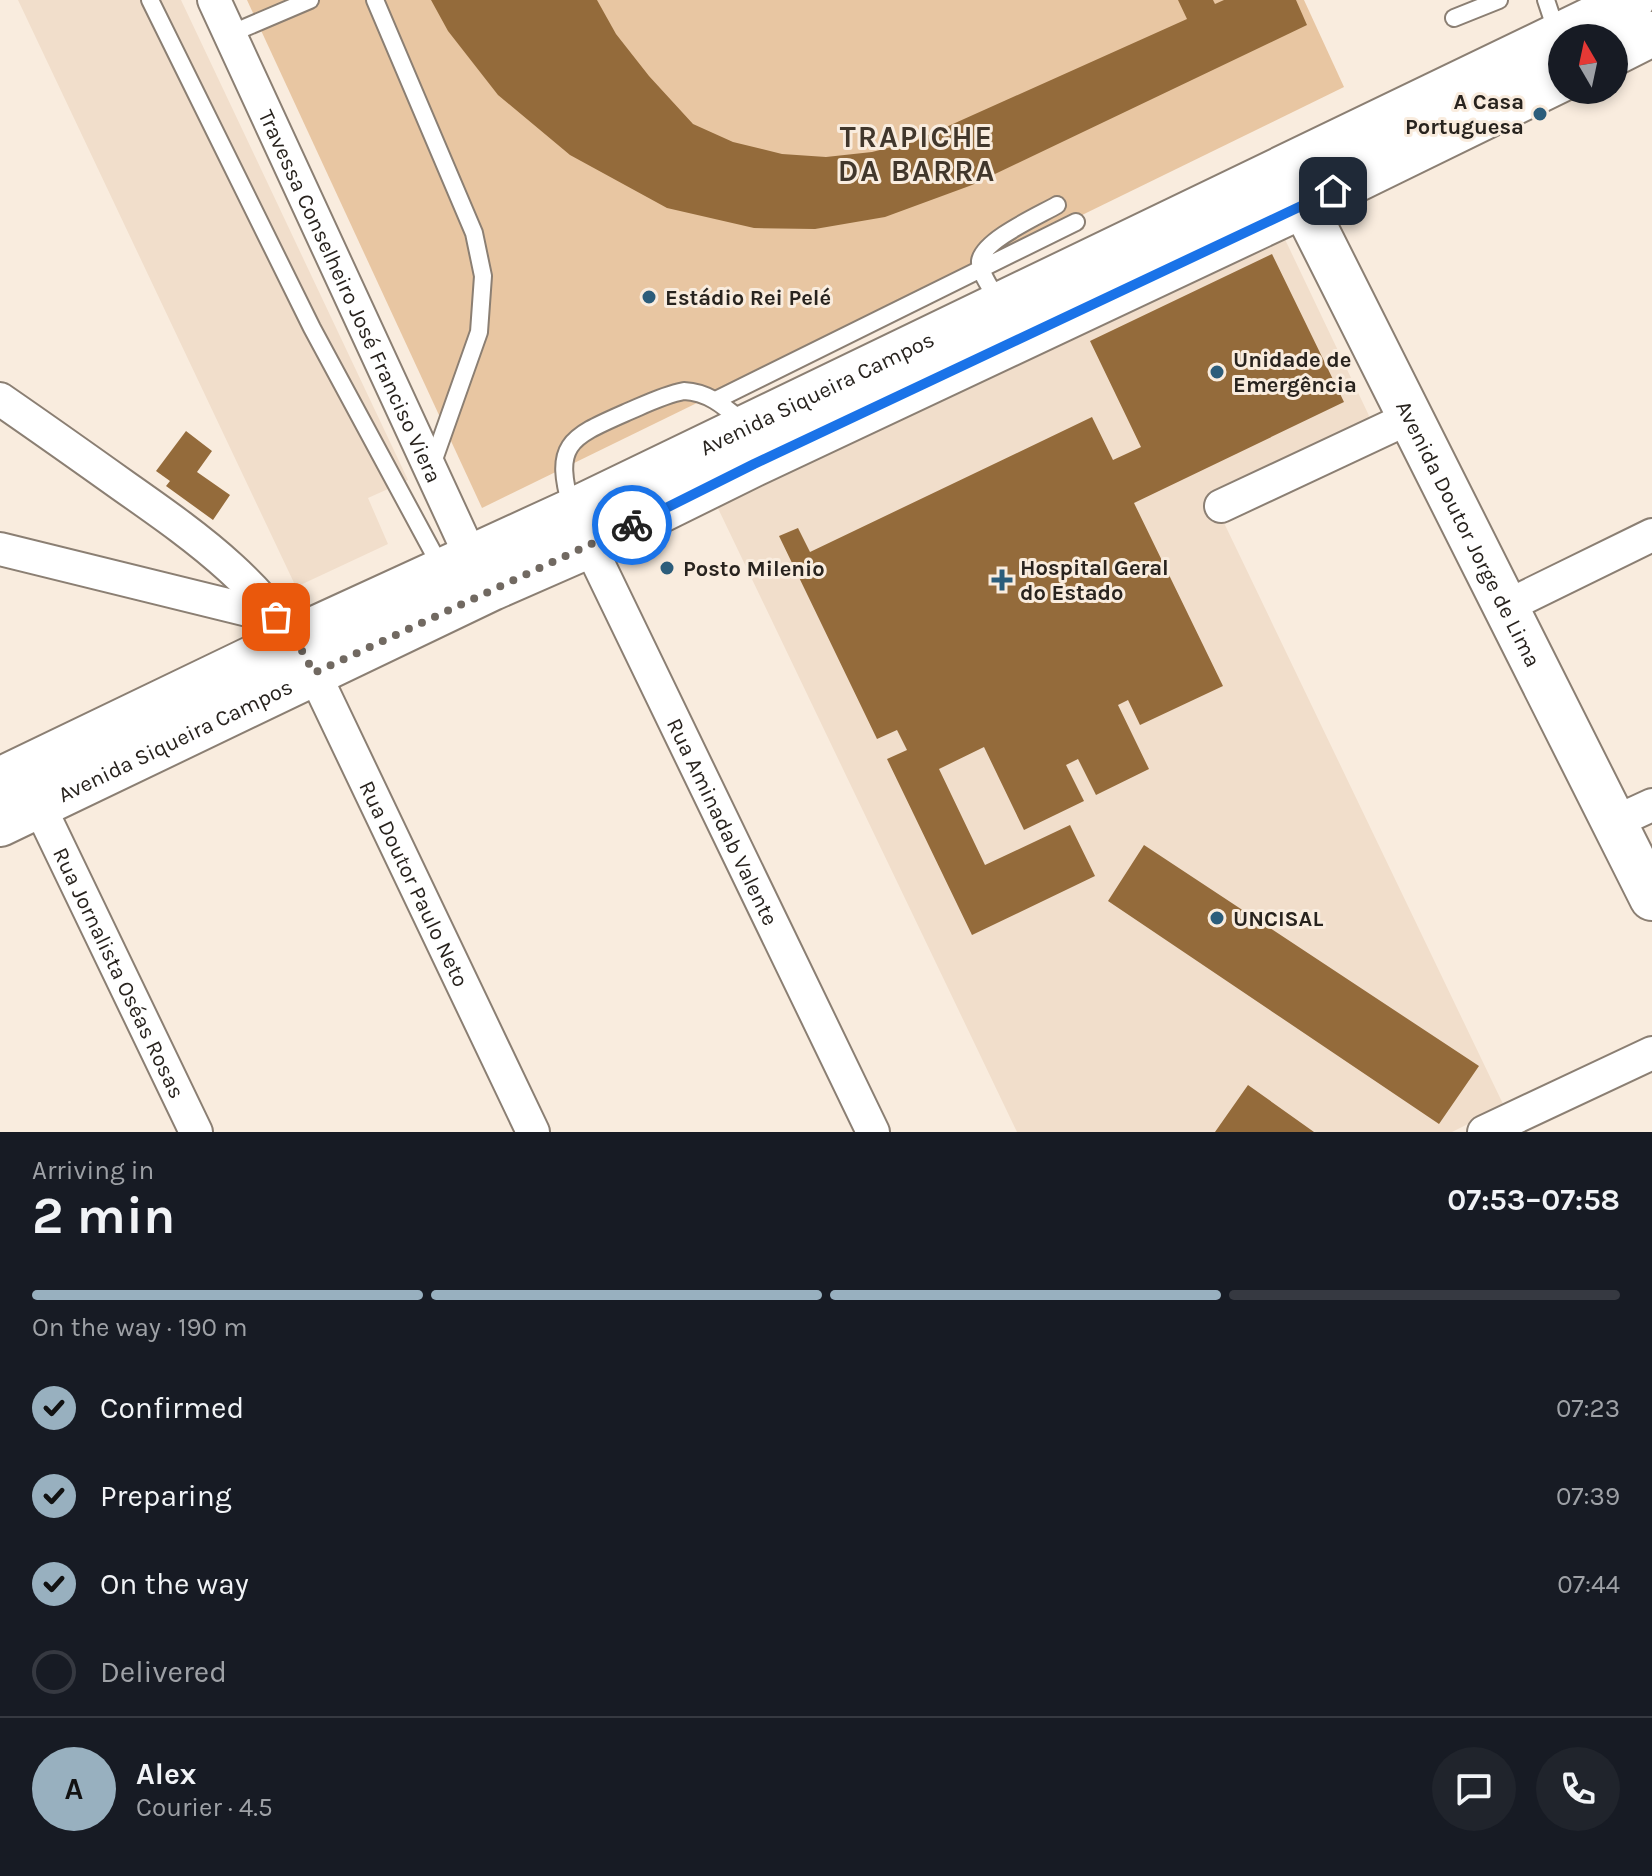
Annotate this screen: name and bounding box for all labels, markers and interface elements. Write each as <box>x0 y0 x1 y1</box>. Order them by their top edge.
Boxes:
north arrow <box>1548 24 1628 104</box>
map controls <box>1548 24 1628 104</box>
place label: A Casa Portuguesa <box>1405 89 1524 140</box>
marker: A Casa Portuguesa <box>1531 105 1549 123</box>
street label: Travessa Conselheiro José Franciso Viera <box>252 106 447 487</box>
district label: TRAPICHE DA BARRA <box>838 119 996 189</box>
pin <box>1299 157 1367 225</box>
icon: home <box>1311 169 1355 213</box>
place label: Estádio Rei Pelé <box>665 285 831 311</box>
marker: Estádio Rei Pelé <box>640 288 658 306</box>
street label: Avenida Siqueira Campos <box>696 326 939 461</box>
place label: Unidade de Emergência <box>1233 347 1357 398</box>
marker: Unidade de Emergência <box>1208 363 1226 381</box>
street label: Avenida Doutor Jorge de Lima <box>1390 396 1546 672</box>
courier <box>592 485 672 565</box>
icon: bike <box>610 503 654 547</box>
place label: Hospital Geral do Estado <box>1020 555 1169 606</box>
place label: Posto Milenio <box>683 556 825 582</box>
marker: Posto Milenio <box>658 559 676 577</box>
marker: Hospital Geral do Estado <box>991 569 1013 591</box>
pin <box>242 583 310 651</box>
icon: bag <box>254 595 298 639</box>
street label: Avenida Siqueira Campos <box>54 674 297 808</box>
street label: Rua Aminadab Valente <box>661 714 783 930</box>
street label: Rua Doutor Paulo Neto <box>353 777 474 991</box>
street label: Rua Jornalista Oséas Rosas <box>47 843 190 1103</box>
place label: UNCISAL <box>1233 906 1323 932</box>
marker: UNCISAL <box>1208 909 1226 927</box>
text: Arriving in <box>32 1155 154 1186</box>
text: 07:53–07:58 <box>1447 1182 1620 1218</box>
text: 2 min <box>32 1185 175 1246</box>
text: On the way · 190 m <box>32 1312 248 1343</box>
icon: check <box>32 1386 76 1430</box>
text: Confirmed <box>100 1390 244 1426</box>
text: 07:23 <box>1556 1393 1620 1424</box>
icon: check <box>32 1474 76 1518</box>
text: Preparing <box>100 1478 232 1514</box>
text: 07:39 <box>1556 1481 1620 1512</box>
icon: check <box>32 1562 76 1606</box>
text: On the way <box>100 1566 249 1602</box>
text: 07:44 <box>1557 1569 1620 1600</box>
text: Delivered <box>100 1654 227 1690</box>
button: chat <box>1432 1747 1516 1831</box>
button: phone <box>1536 1747 1620 1831</box>
text: Alex <box>136 1756 196 1792</box>
text: A <box>65 1771 83 1807</box>
text: Courier · 4.5 <box>136 1792 273 1823</box>

